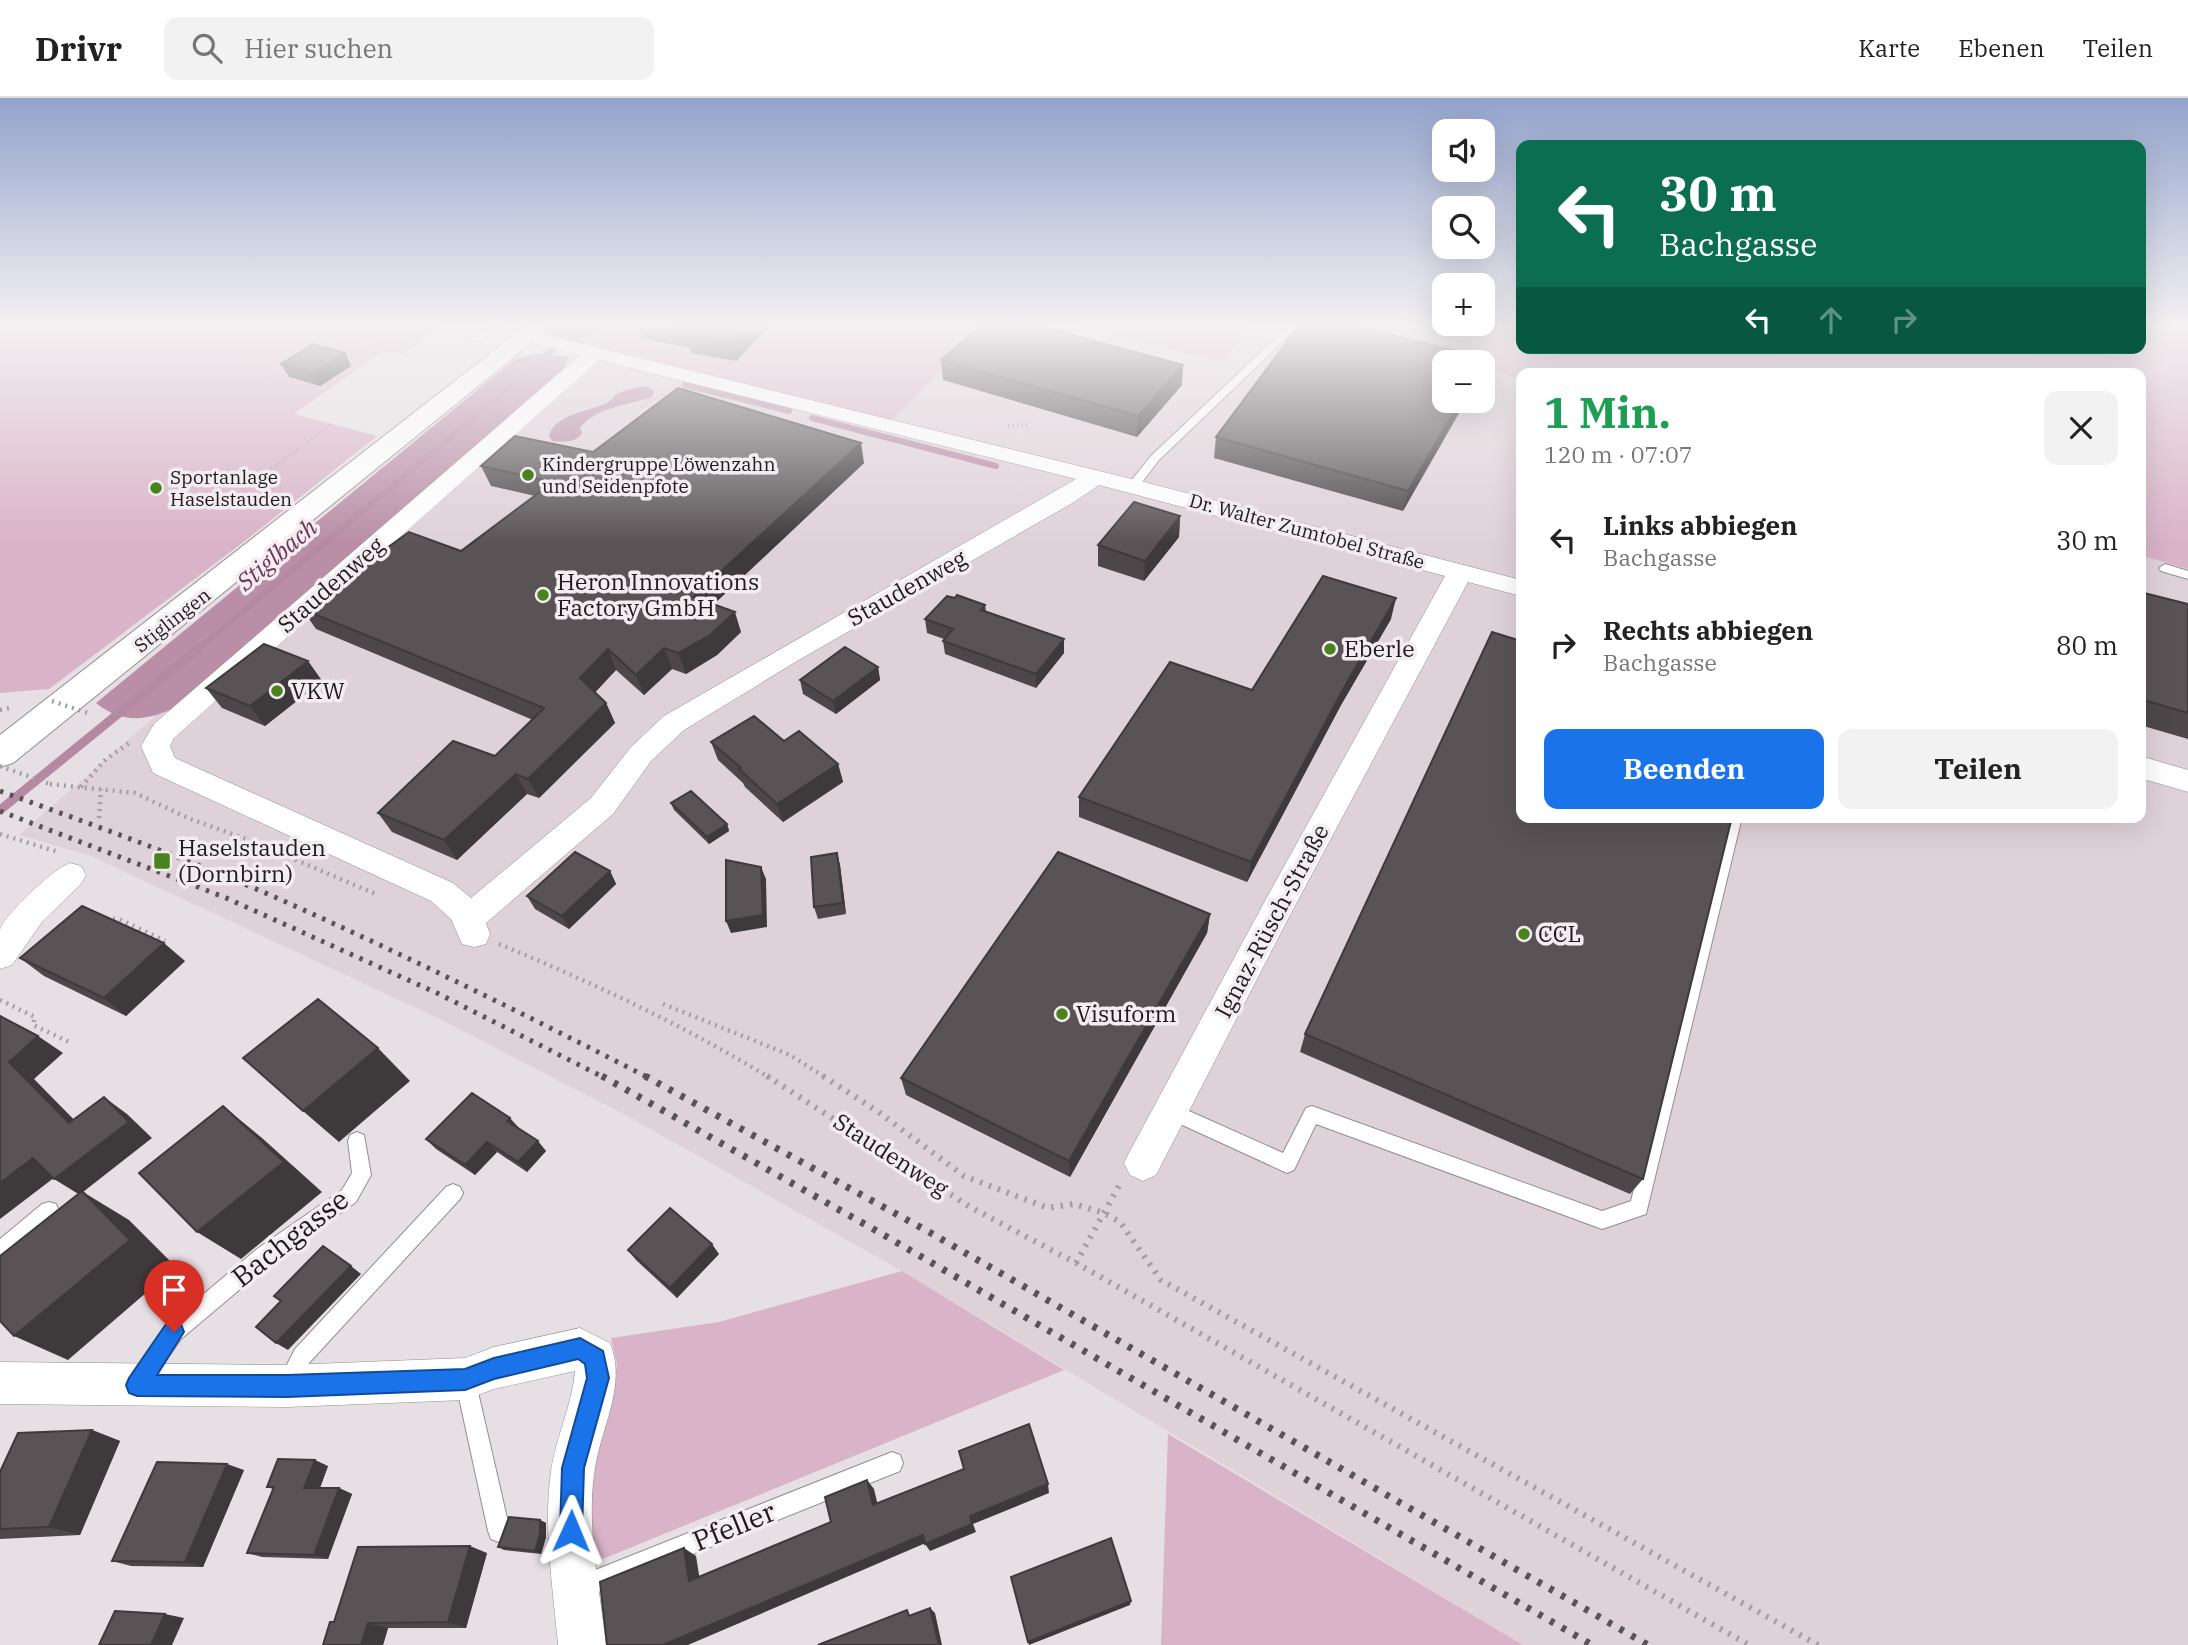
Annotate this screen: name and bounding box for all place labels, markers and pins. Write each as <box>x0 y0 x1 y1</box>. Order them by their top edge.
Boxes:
place label: Kindergruppe Löwenzahn und Seidenpfote <box>542 452 776 498</box>
place label: Sportanlage Haselstauden <box>170 465 292 511</box>
marker: Kindergruppe Löwenzahn und Seidenpfote <box>520 467 536 483</box>
marker: Sportanlage Haselstauden <box>148 480 164 496</box>
place label: Heron Innovations Factory GmbH <box>557 566 759 622</box>
marker: Heron Innovations Factory GmbH <box>535 587 551 603</box>
place label: Eberle <box>1344 633 1414 663</box>
marker: Eberle <box>1322 641 1338 657</box>
place label: VKW <box>291 675 345 705</box>
marker: VKW <box>269 683 285 699</box>
place label: Haselstauden (Dornbirn) <box>178 832 326 888</box>
marker: Haselstauden (Dornbirn) <box>152 851 172 871</box>
place label: CCL <box>1538 918 1581 948</box>
marker: CCL <box>1516 926 1532 942</box>
place label: Visuform <box>1076 998 1176 1028</box>
marker: Visuform <box>1054 1006 1070 1022</box>
pin <box>144 1260 204 1332</box>

